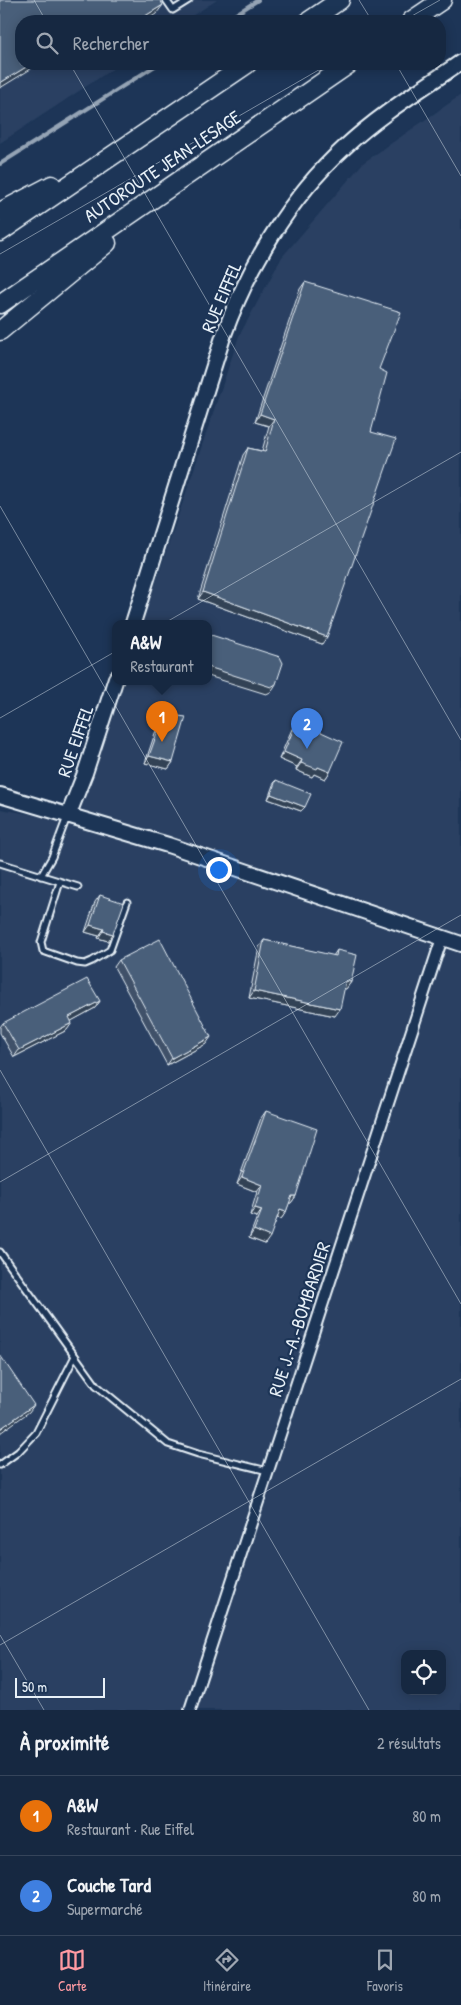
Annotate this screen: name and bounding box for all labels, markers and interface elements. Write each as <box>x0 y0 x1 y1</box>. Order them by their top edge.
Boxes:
search box <box>15 15 446 70</box>
icon: search <box>33 29 61 57</box>
text: Rechercher <box>73 30 150 56</box>
street label: AUTOROUTE JEAN-LESAGE <box>78 103 246 228</box>
street label: RUE EIFFEL <box>194 258 248 336</box>
popup <box>112 620 212 685</box>
text: A&W <box>130 629 161 655</box>
text: Restaurant <box>130 655 194 677</box>
pin: 1 <box>146 701 178 742</box>
street label: RUE EIFFEL <box>51 702 99 780</box>
pin: 2 <box>291 708 323 749</box>
your location <box>206 857 232 883</box>
street label: RUE J.-A.-BOMBARDIER <box>262 1238 336 1400</box>
map controls <box>401 1650 446 1695</box>
button: locate <box>401 1650 446 1695</box>
scale bar <box>15 1675 105 1698</box>
text: 50 m <box>22 1677 47 1696</box>
text: À proximité <box>20 1728 109 1757</box>
text: 2 résultats <box>377 1732 441 1754</box>
text: A&W <box>67 1792 98 1818</box>
text: 1 <box>33 1805 39 1827</box>
text: 80 m <box>412 1805 441 1827</box>
text: Restaurant · Rue Eiffel <box>67 1818 194 1840</box>
text: Couche Tard <box>67 1872 151 1898</box>
text: 2 <box>32 1885 40 1907</box>
text: 80 m <box>412 1885 441 1907</box>
text: Supermarché <box>67 1898 143 1920</box>
tab: Carte <box>58 1946 87 1995</box>
tab: Itinéraire <box>203 1946 251 1995</box>
tab: Favoris <box>367 1946 403 1995</box>

